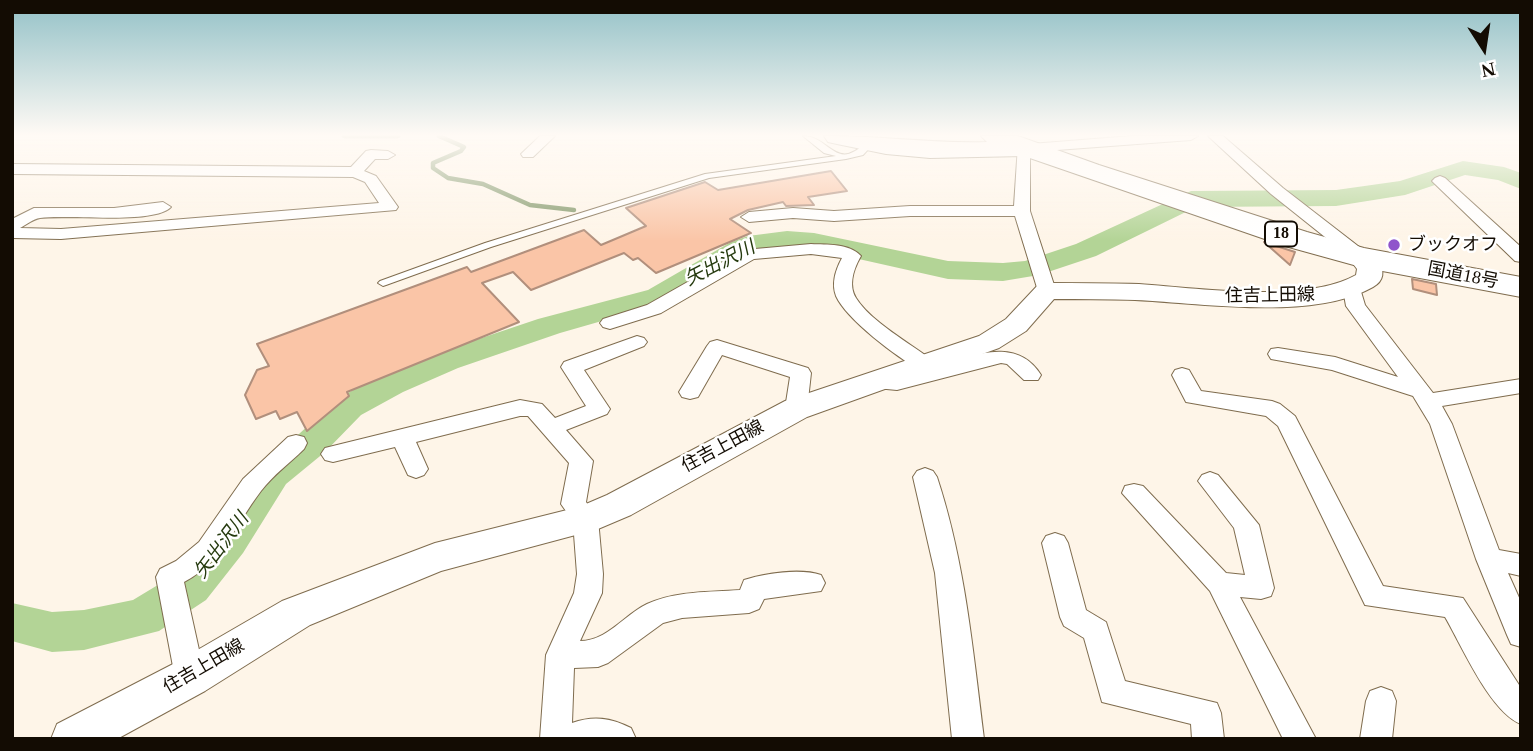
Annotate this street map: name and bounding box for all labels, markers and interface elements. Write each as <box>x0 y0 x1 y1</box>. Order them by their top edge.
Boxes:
north arrow <box>1449 14 1519 84</box>
text: N <box>1480 58 1497 82</box>
road number: 18 <box>1265 222 1297 246</box>
place label: ブックオフ <box>1408 234 1498 256</box>
water label: 矢出沢川 <box>681 237 759 291</box>
marker: ブックオフ <box>1386 237 1402 253</box>
street label: 国道18号 <box>1426 259 1500 293</box>
street label: 住吉上田線 <box>1225 284 1315 308</box>
street label: 住吉上田線 <box>678 416 768 478</box>
water label: 矢出沢川 <box>190 509 254 583</box>
street label: 住吉上田線 <box>160 635 248 699</box>

